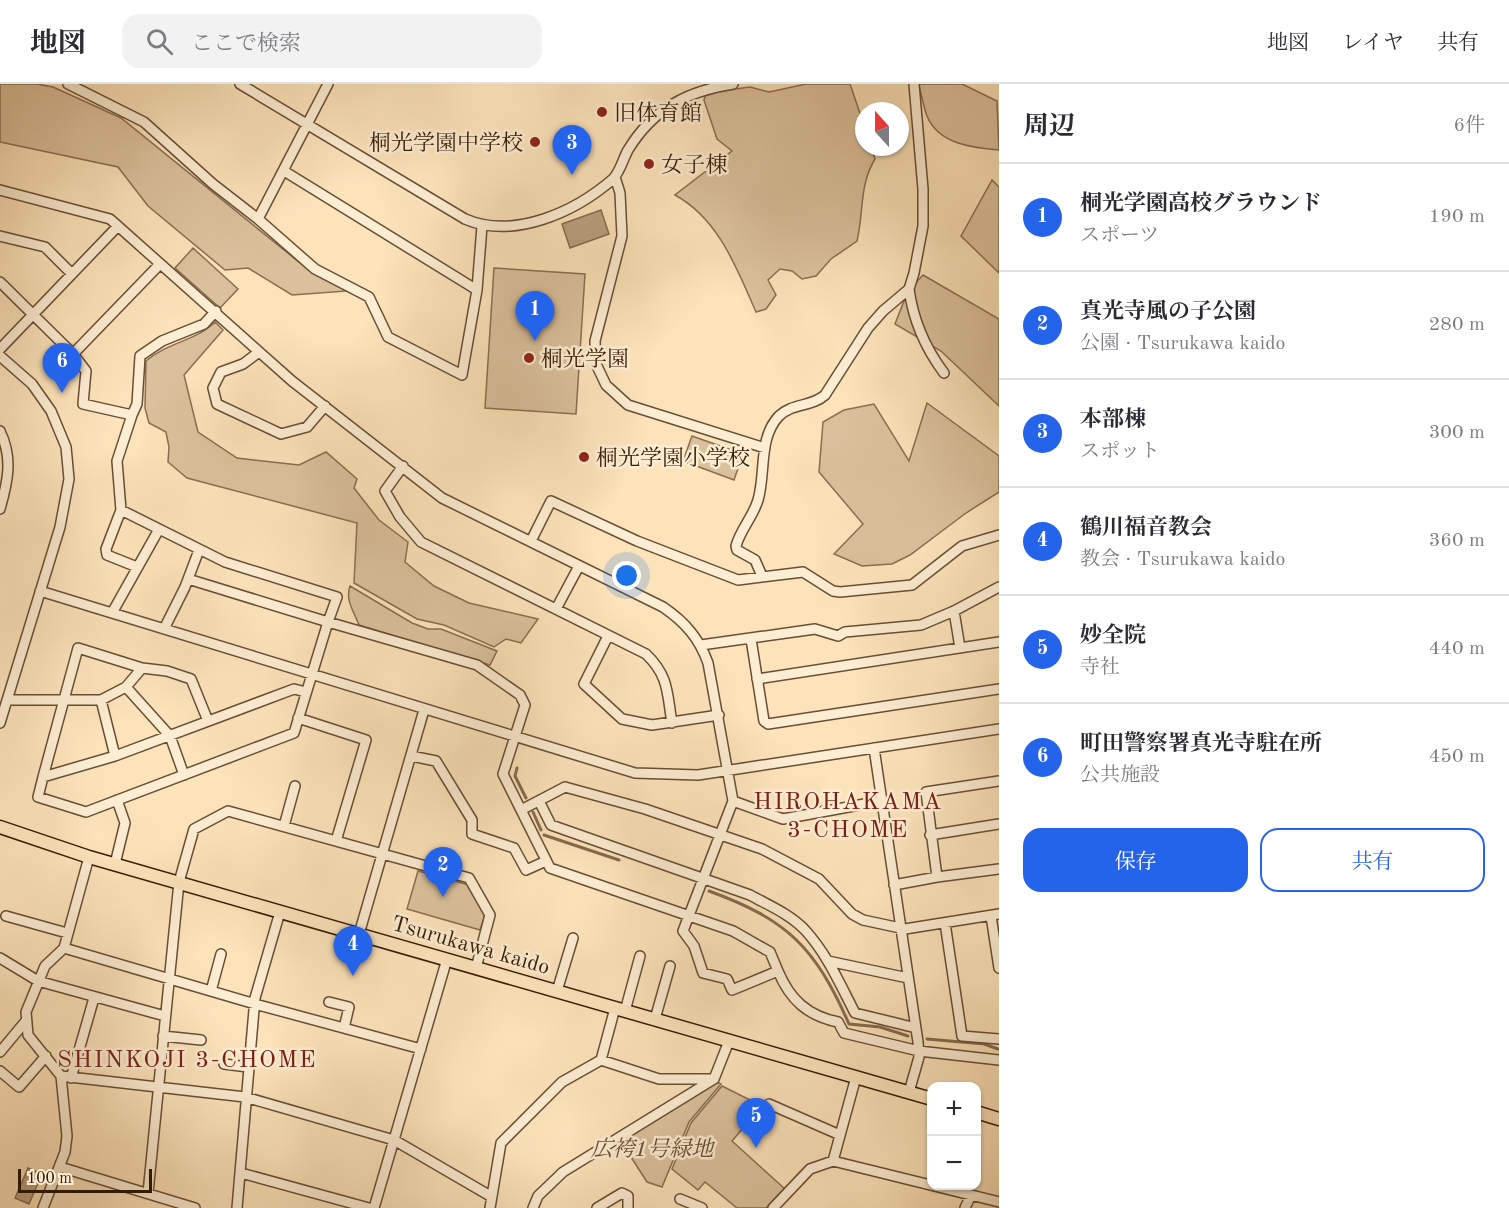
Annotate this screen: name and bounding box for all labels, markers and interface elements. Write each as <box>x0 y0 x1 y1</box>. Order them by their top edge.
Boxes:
search box <box>122 14 542 68</box>
icon: search <box>143 25 176 58</box>
text: 地図 <box>30 31 86 59</box>
text: ここで検索 <box>191 33 301 55</box>
text: 地図 <box>1267 33 1309 54</box>
text: レイヤ <box>1342 33 1404 54</box>
text: 共有 <box>1437 33 1479 54</box>
place label: 旧体育館 <box>614 101 702 125</box>
north arrow <box>855 102 909 156</box>
marker: 旧体育館 <box>595 105 609 119</box>
text: 周辺 <box>1023 114 1075 140</box>
text: 6件 <box>1453 116 1485 136</box>
pin: 3 <box>552 126 592 175</box>
place label: 桐光学園中学校 <box>369 131 523 155</box>
marker: 桐光学園中学校 <box>528 135 542 149</box>
place label: 女子棟 <box>661 153 727 177</box>
marker: 女子棟 <box>642 157 656 171</box>
text: 桐光学園高校グラウンド <box>1080 193 1322 215</box>
text: 1 <box>1037 207 1048 227</box>
text: 190 m <box>1429 207 1485 227</box>
text: スポーツ <box>1080 226 1159 246</box>
pin: 1 <box>516 292 554 341</box>
text: 真光寺風の子公園 <box>1080 301 1256 323</box>
text: 2 <box>1037 315 1048 335</box>
text: 280 m <box>1429 315 1485 335</box>
text: 公園 · Tsurukawa kaido <box>1080 334 1286 354</box>
pin: 6 <box>42 344 82 393</box>
place label: 桐光学園 <box>541 347 629 371</box>
marker: 桐光学園 <box>522 351 536 365</box>
text: 本部棟 <box>1080 409 1146 431</box>
text: 3 <box>1037 423 1048 443</box>
text: 300 m <box>1429 423 1485 443</box>
text: スポット <box>1080 442 1160 462</box>
place label: 桐光学園小学校 <box>596 446 750 470</box>
marker: 桐光学園小学校 <box>577 450 591 464</box>
text: 鶴川福音教会 <box>1080 517 1212 539</box>
text: 4 <box>1037 531 1048 551</box>
text: 360 m <box>1429 531 1485 551</box>
text: 教会 · Tsurukawa kaido <box>1080 550 1286 570</box>
your location <box>612 561 641 590</box>
text: 妙全院 <box>1080 625 1146 647</box>
text: 5 <box>1037 639 1048 659</box>
text: 440 m <box>1429 639 1485 659</box>
text: 寺社 <box>1080 658 1120 678</box>
text: 町田警察署真光寺駐在所 <box>1080 733 1322 755</box>
text: 6 <box>1037 747 1048 767</box>
text: 450 m <box>1429 747 1485 767</box>
text: 公共施設 <box>1080 766 1160 786</box>
district label: HIROHAKAMA 3-CHOME <box>753 791 943 843</box>
button: 保存 <box>1023 828 1248 892</box>
button: 共有 <box>1260 828 1485 892</box>
pin: 2 <box>424 848 462 897</box>
street label: Tsurukawa kaido <box>389 913 552 979</box>
pin: 4 <box>334 926 372 976</box>
district label: SHINKOJI 3-CHOME <box>57 1049 317 1073</box>
map controls <box>927 1082 981 1190</box>
button: + <box>927 1082 981 1136</box>
pin: 5 <box>736 1098 776 1148</box>
button: − <box>927 1136 981 1190</box>
park label: 広袴1号緑地 <box>591 1137 715 1161</box>
scale bar <box>18 1166 152 1194</box>
text: 100 m <box>27 1171 72 1187</box>

